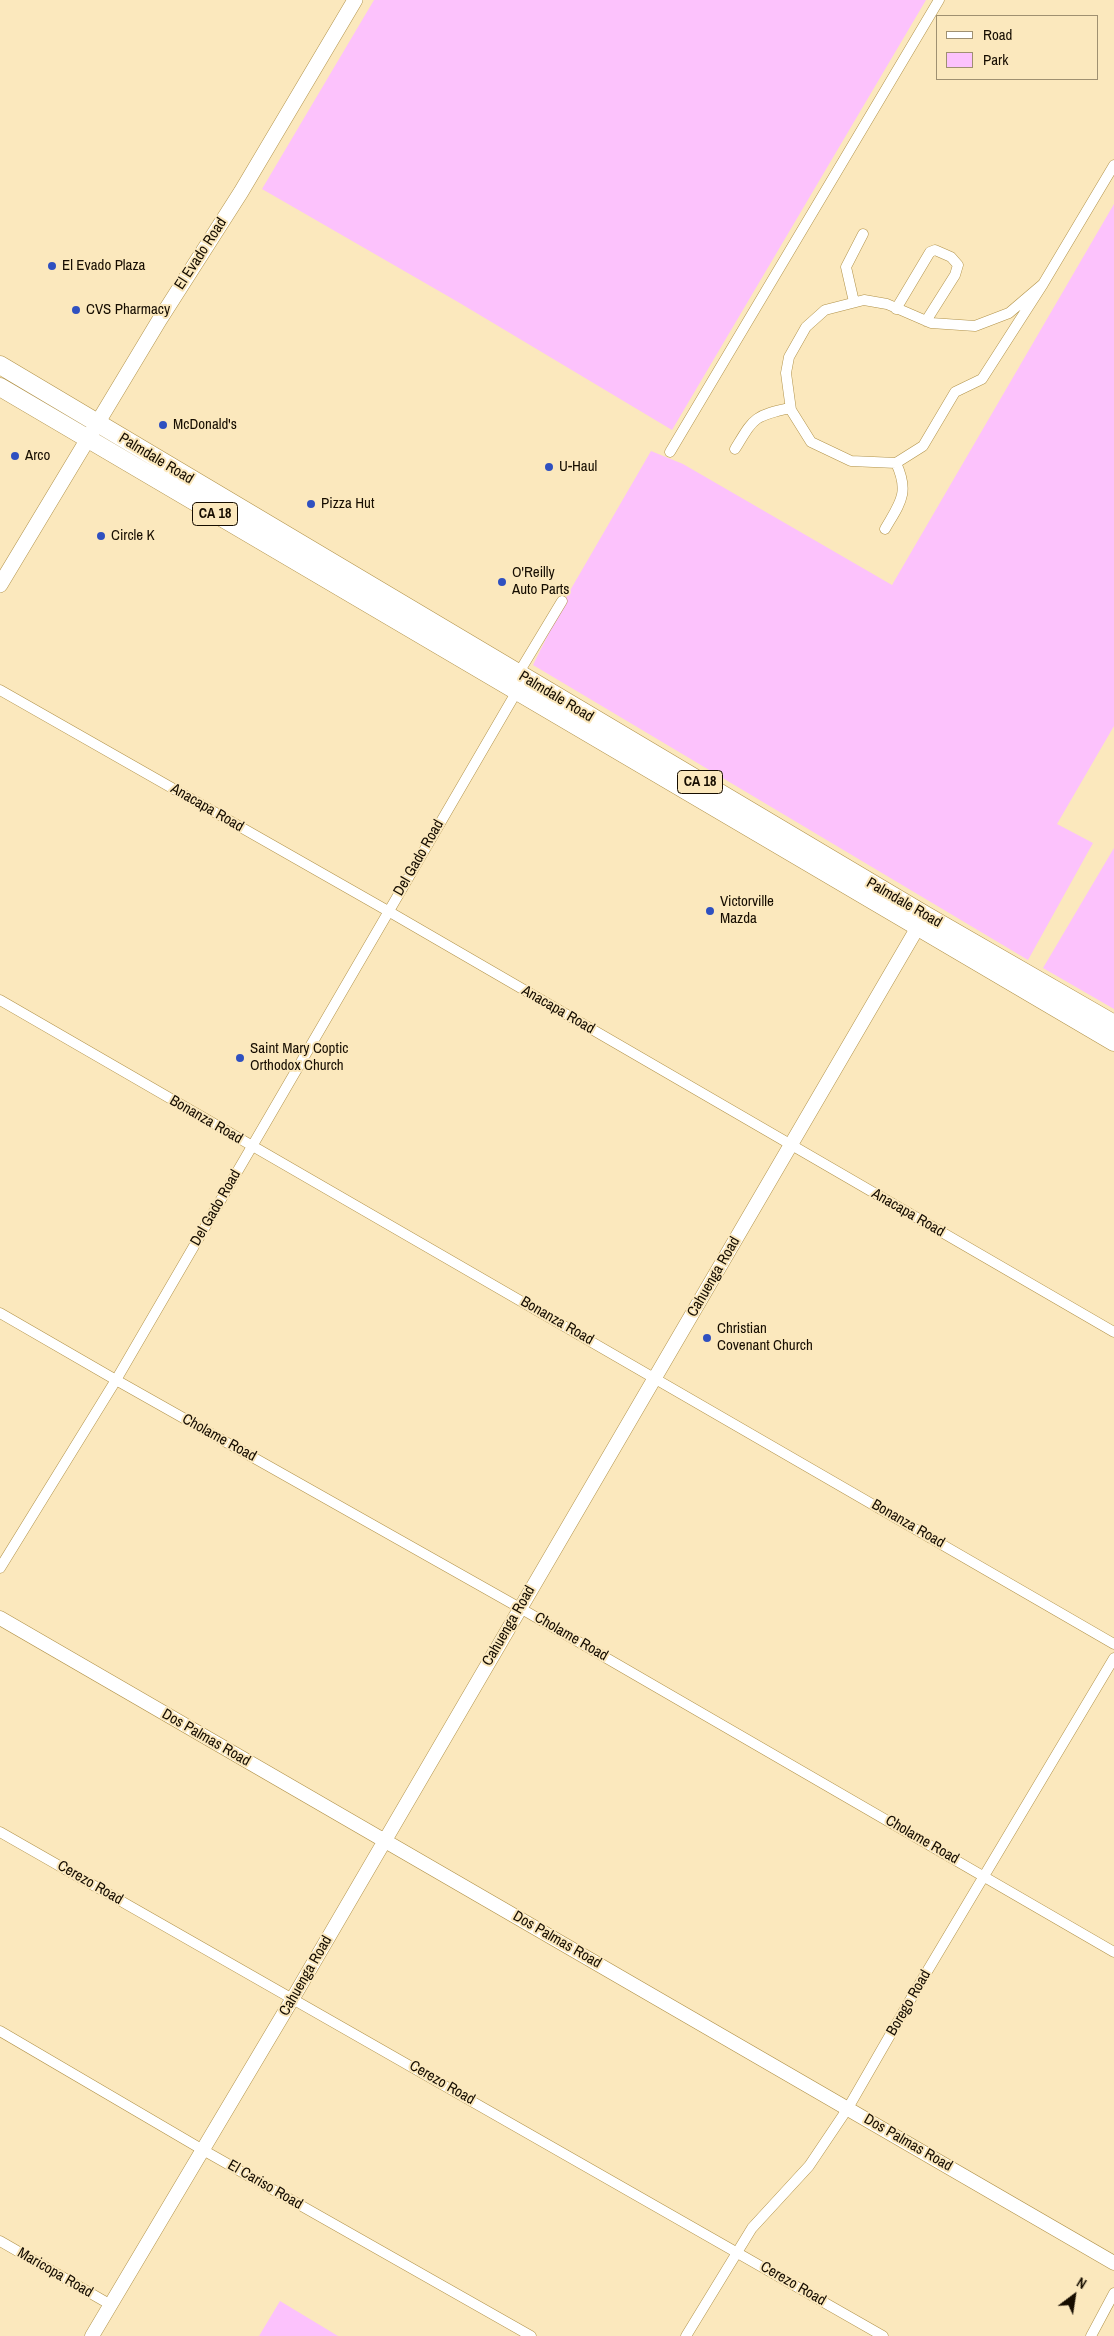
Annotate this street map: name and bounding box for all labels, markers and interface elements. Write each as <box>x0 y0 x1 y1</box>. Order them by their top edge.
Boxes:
legend <box>936 15 1099 80</box>
text: Road <box>983 24 1012 45</box>
text: Park <box>983 49 1008 70</box>
street label: El Evado Road <box>171 215 231 293</box>
place label: El Evado Plaza <box>62 257 145 275</box>
marker: El Evado Plaza <box>46 260 58 272</box>
place label: CVS Pharmacy <box>86 301 170 319</box>
marker: CVS Pharmacy <box>70 304 82 316</box>
place label: McDonald's <box>173 416 237 434</box>
marker: McDonald's <box>157 419 169 431</box>
street label: Palmdale Road <box>115 430 197 488</box>
place label: Arco <box>25 447 50 465</box>
marker: Arco <box>9 450 21 462</box>
place label: U-Haul <box>559 458 597 476</box>
marker: U-Haul <box>543 461 555 473</box>
place label: Pizza Hut <box>321 495 374 513</box>
marker: Pizza Hut <box>305 498 317 510</box>
road number: CA 18 <box>192 502 238 526</box>
place label: Circle K <box>111 527 155 545</box>
marker: Circle K <box>95 530 107 542</box>
place label: O'Reilly Auto Parts <box>512 564 569 599</box>
marker: O'Reilly Auto Parts <box>496 576 508 588</box>
street label: Palmdale Road <box>515 668 597 726</box>
road number: CA 18 <box>678 770 722 794</box>
street label: Anacapa Road <box>167 780 247 836</box>
street label: Del Gado Road <box>390 817 448 899</box>
street label: Palmdale Road <box>863 874 945 932</box>
place label: Victorville Mazda <box>720 893 774 928</box>
marker: Victorville Mazda <box>704 905 716 917</box>
street label: Anacapa Road <box>518 982 598 1038</box>
place label: Saint Mary Coptic Orthodox Church <box>250 1040 348 1075</box>
marker: Saint Mary Coptic Orthodox Church <box>234 1052 246 1064</box>
street label: Bonanza Road <box>166 1092 246 1148</box>
street label: Del Gado Road <box>187 1167 245 1249</box>
street label: Anacapa Road <box>868 1185 948 1241</box>
street label: Cahuenga Road <box>684 1234 744 1320</box>
street label: Bonanza Road <box>517 1293 597 1349</box>
place label: Christian Covenant Church <box>717 1320 813 1355</box>
marker: Christian Covenant Church <box>701 1332 713 1344</box>
street label: Cholame Road <box>179 1410 259 1466</box>
street label: Bonanza Road <box>868 1496 948 1552</box>
street label: Cahuenga Road <box>479 1583 539 1669</box>
street label: Cholame Road <box>531 1609 611 1665</box>
street label: Dos Palmas Road <box>159 1705 253 1771</box>
street label: Cholame Road <box>882 1812 962 1868</box>
street label: Cerezo Road <box>54 1857 126 1909</box>
street label: Dos Palmas Road <box>510 1907 604 1973</box>
street label: Cahuenga Road <box>276 1933 336 2019</box>
street label: Borego Road <box>883 1967 935 2039</box>
street label: Cerezo Road <box>406 2057 478 2109</box>
street label: Dos Palmas Road <box>861 2110 955 2176</box>
street label: El Cariso Road <box>224 2156 306 2214</box>
street label: Maricopa Road <box>14 2244 96 2302</box>
street label: Cerezo Road <box>757 2258 829 2310</box>
north arrow <box>1049 2271 1099 2321</box>
text: N <box>1074 2273 1090 2293</box>

